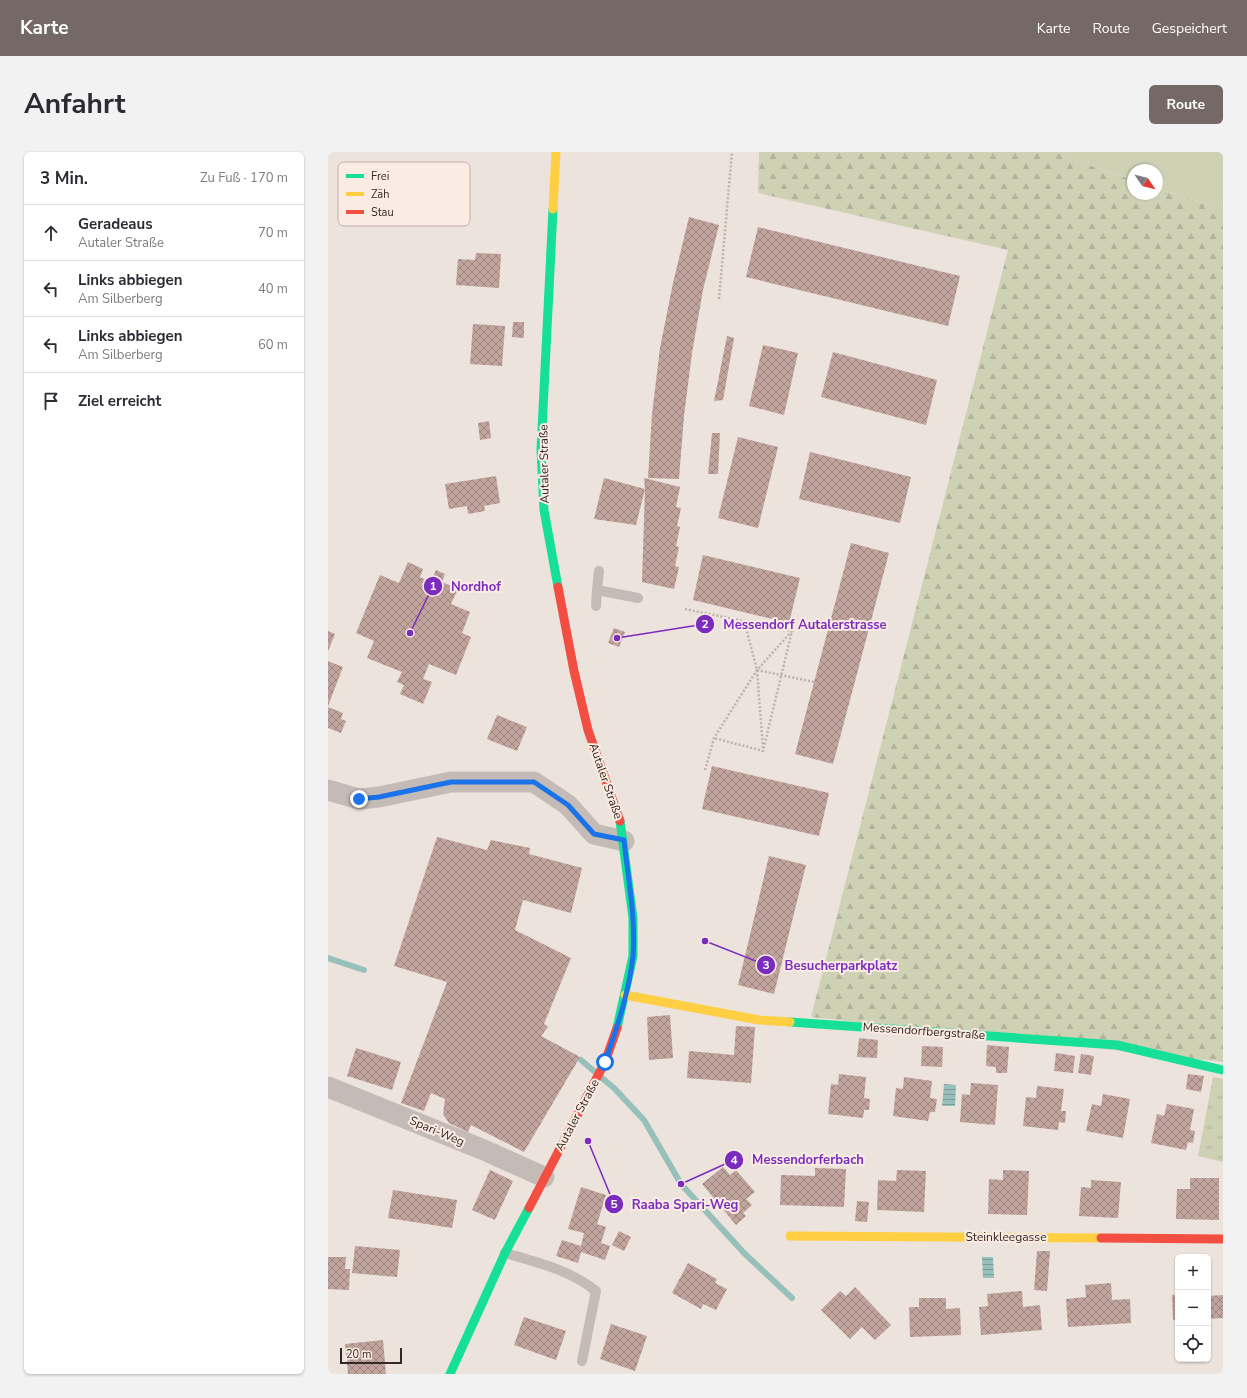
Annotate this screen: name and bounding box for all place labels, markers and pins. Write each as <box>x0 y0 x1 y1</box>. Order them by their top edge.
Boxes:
callout: Nordhof <box>423 574 509 599</box>
callout: Messendorf Autalerstrasse <box>695 612 894 637</box>
callout: Besucherparkplatz <box>756 953 905 978</box>
callout: Messendorferbach <box>724 1147 872 1172</box>
callout: Raaba Spari-Weg <box>604 1192 746 1217</box>

